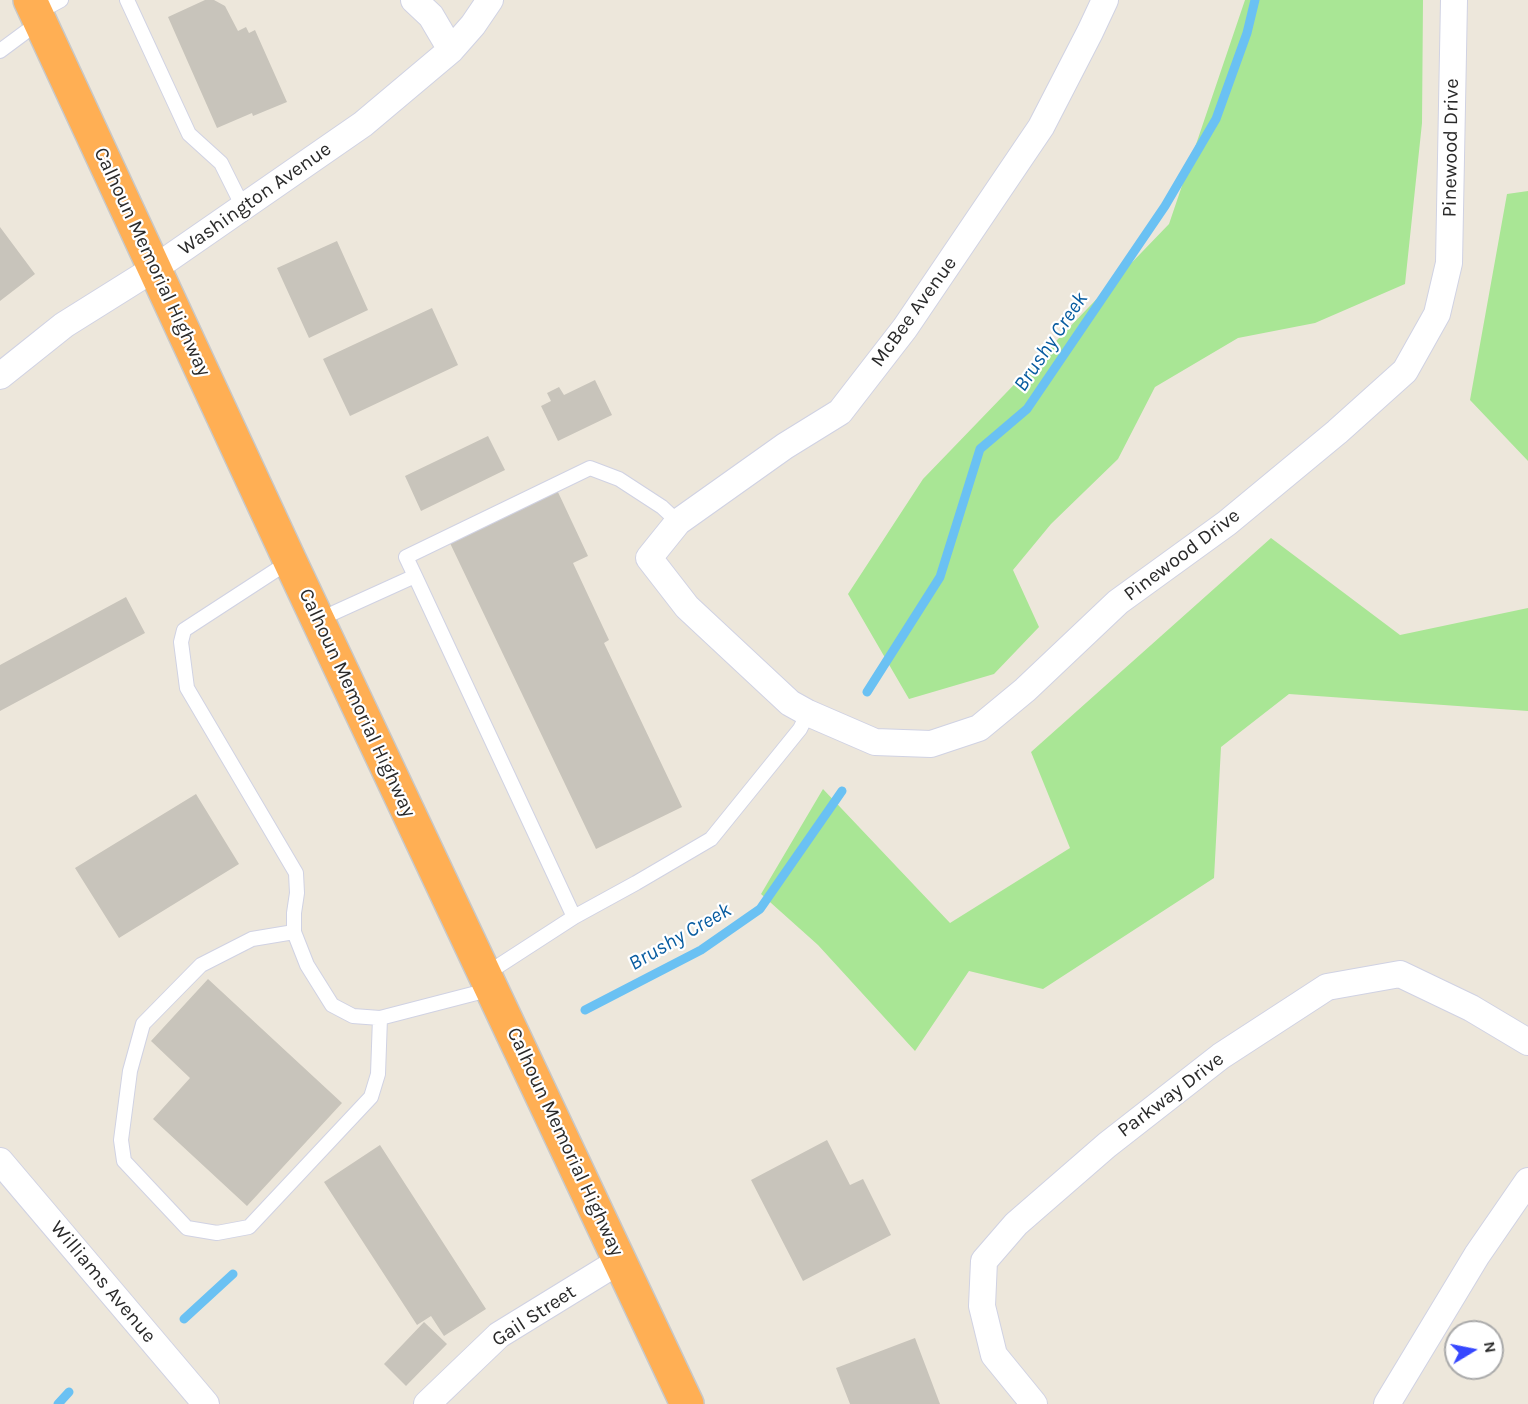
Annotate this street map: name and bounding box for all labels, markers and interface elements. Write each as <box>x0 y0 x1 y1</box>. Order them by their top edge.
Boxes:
street label: Pinewood Drive <box>1438 78 1464 218</box>
street label: Washington Avenue <box>174 137 336 261</box>
street label: Calhoun Memorial Highway <box>88 144 216 380</box>
street label: McBee Avenue <box>866 252 962 372</box>
water label: Brushy Creek <box>1009 288 1093 396</box>
street label: Pinewood Drive <box>1119 504 1245 606</box>
street label: Calhoun Memorial Highway <box>293 585 421 821</box>
water label: Brushy Creek <box>624 898 736 976</box>
street label: Calhoun Memorial Highway <box>501 1024 629 1260</box>
street label: Parkway Drive <box>1113 1047 1229 1143</box>
street label: Williams Avenue <box>45 1216 161 1348</box>
street label: Gail Street <box>488 1280 580 1352</box>
north arrow <box>1444 1320 1504 1380</box>
text: N <box>1480 1340 1501 1354</box>

